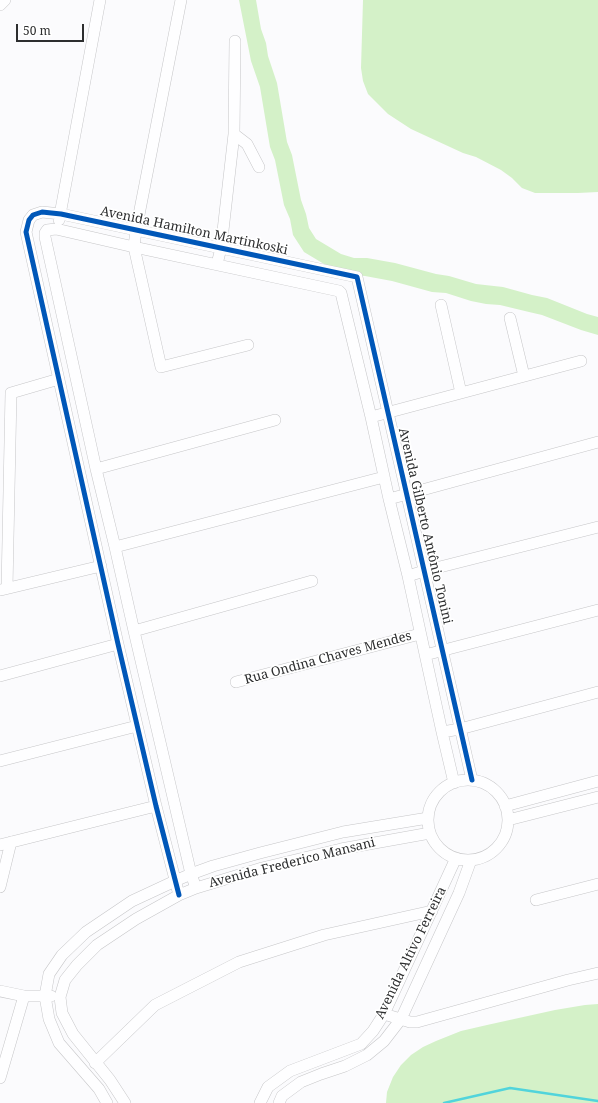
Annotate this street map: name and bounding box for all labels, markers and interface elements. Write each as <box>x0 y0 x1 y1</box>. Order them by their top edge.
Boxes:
scale bar <box>18 16 86 42</box>
text: 50 m <box>23 22 51 39</box>
street label: Avenida Hamilton Martinkoski <box>99 203 289 259</box>
street label: Avenida Gilberto Antônio Tonini <box>395 426 455 626</box>
street label: Rua Ondina Chaves Mendes <box>243 628 413 688</box>
street label: Avenida Frederico Mansani <box>207 835 377 891</box>
street label: Avenida Altivo Ferreira <box>372 884 450 1022</box>

